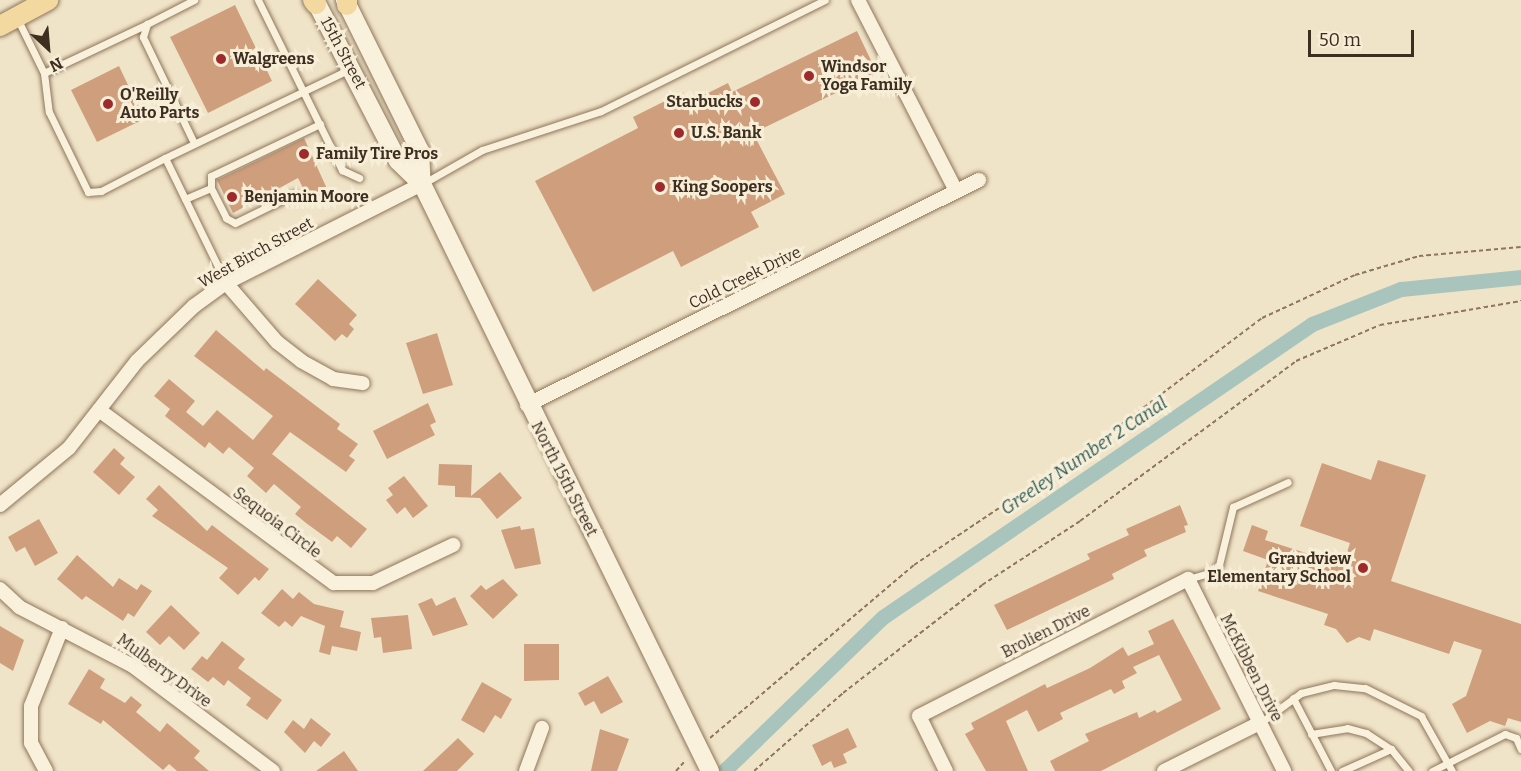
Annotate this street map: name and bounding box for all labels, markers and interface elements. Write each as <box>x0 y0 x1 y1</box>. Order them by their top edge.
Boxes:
street label: 15th Street <box>316 14 370 92</box>
north arrow <box>18 18 78 78</box>
scale bar <box>1311 18 1418 56</box>
text: 50 m <box>1319 29 1361 51</box>
place label: Walgreens <box>233 49 314 69</box>
marker: Walgreens <box>214 52 228 66</box>
text: N <box>46 53 66 76</box>
place label: Windsor Yoga Family <box>821 57 912 95</box>
marker: Windsor Yoga Family <box>802 69 816 83</box>
place label: O'Reilly Auto Parts <box>120 85 199 123</box>
place label: Starbucks <box>666 92 743 112</box>
marker: Starbucks <box>748 95 762 109</box>
marker: O'Reilly Auto Parts <box>101 97 115 111</box>
place label: U.S. Bank <box>691 123 761 143</box>
marker: U.S. Bank <box>672 126 686 140</box>
place label: Family Tire Pros <box>316 144 438 164</box>
marker: Family Tire Pros <box>297 147 311 161</box>
place label: King Soopers <box>672 177 773 197</box>
marker: King Soopers <box>653 180 667 194</box>
place label: Benjamin Moore <box>244 187 369 207</box>
marker: Benjamin Moore <box>225 190 239 204</box>
street label: West Birch Street <box>195 214 317 292</box>
street label: Cold Creek Drive <box>686 243 804 313</box>
water label: Greeley Number 2 Canal <box>997 392 1171 520</box>
street label: North 15th Street <box>527 418 601 540</box>
street label: Sequoia Circle <box>229 484 325 562</box>
place label: Grandview Elementary School <box>1207 549 1351 587</box>
marker: Grandview Elementary School <box>1356 561 1370 575</box>
street label: Brolien Drive <box>999 601 1093 663</box>
street label: McKibben Drive <box>1216 611 1286 725</box>
street label: Mulberry Drive <box>113 630 215 712</box>

